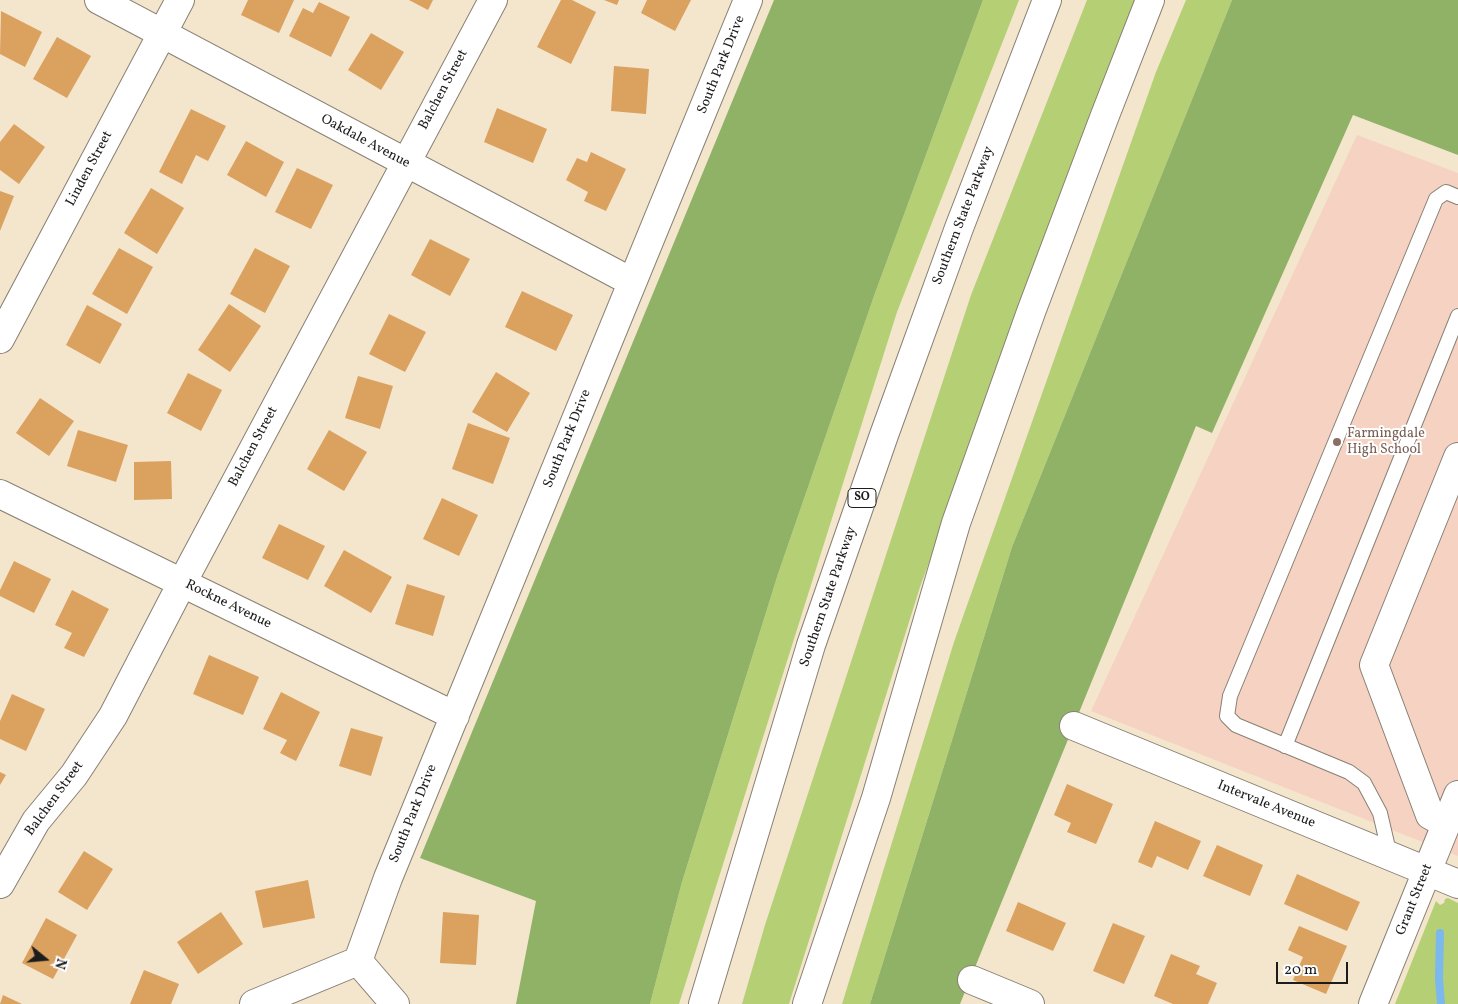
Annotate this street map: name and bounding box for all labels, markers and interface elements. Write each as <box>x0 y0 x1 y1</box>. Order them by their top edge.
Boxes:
street label: South Park Drive <box>695 13 749 117</box>
street label: Balchen Street <box>416 47 472 133</box>
street label: Oakdale Avenue <box>317 111 413 173</box>
street label: Linden Street <box>63 129 117 209</box>
street label: Southern State Parkway <box>930 144 998 288</box>
street label: South Park Drive <box>541 387 595 491</box>
street label: Balchen Street <box>226 404 282 490</box>
place label: Farmingdale High School <box>1347 426 1425 458</box>
marker: Farmingdale High School <box>1331 436 1343 448</box>
road number: SO <box>848 488 876 508</box>
street label: Southern State Parkway <box>797 525 861 669</box>
street label: Rockne Avenue <box>182 577 274 633</box>
street label: Balchen Street <box>22 758 88 840</box>
street label: South Park Drive <box>387 762 441 866</box>
street label: Intervale Avenue <box>1214 778 1318 832</box>
street label: Grant Street <box>1393 862 1437 938</box>
north arrow <box>20 934 70 984</box>
scale bar <box>1278 952 1350 984</box>
text: N <box>49 956 70 971</box>
text: 20 m <box>1284 960 1317 981</box>

